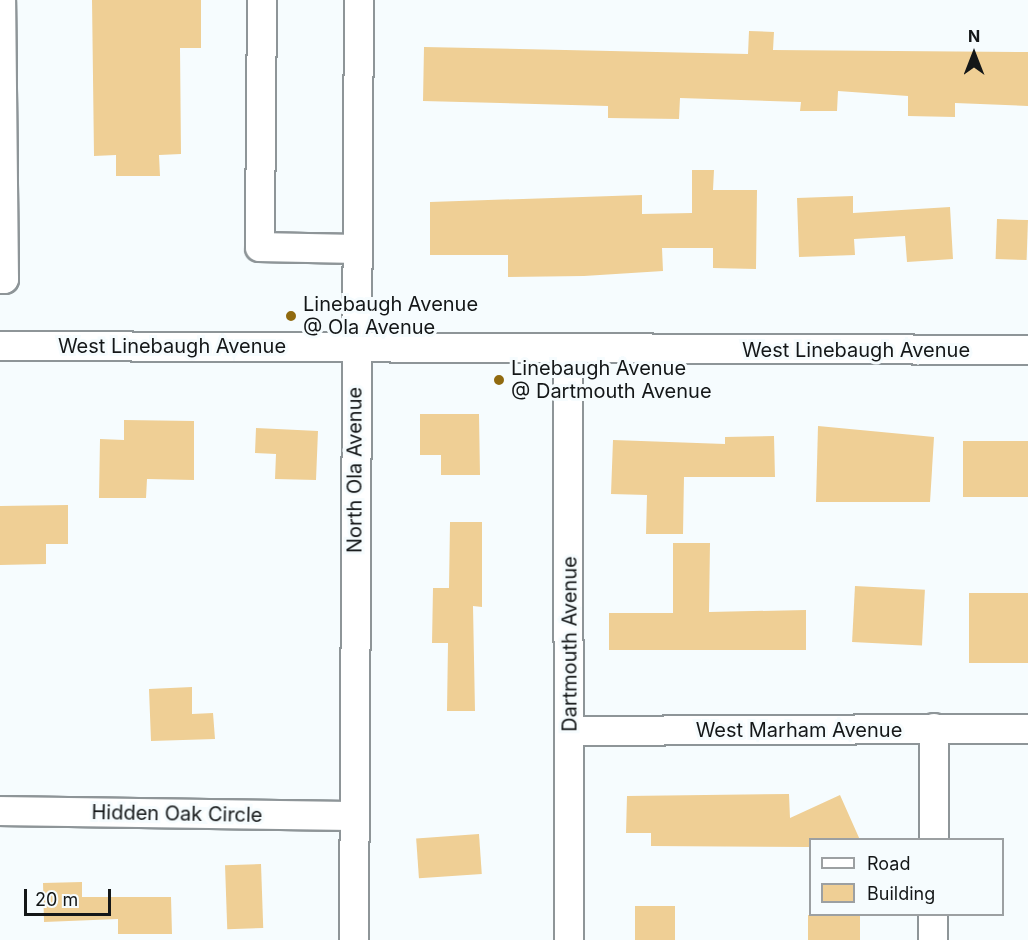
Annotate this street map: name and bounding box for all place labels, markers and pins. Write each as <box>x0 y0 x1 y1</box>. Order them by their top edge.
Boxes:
place label: Linebaugh Avenue @ Ola Avenue <box>303 292 478 339</box>
marker: Linebaugh Avenue @ Ola Avenue <box>284 309 298 323</box>
place label: Linebaugh Avenue @ Dartmouth Avenue <box>511 356 712 403</box>
marker: Linebaugh Avenue @ Dartmouth Avenue <box>492 373 506 387</box>

